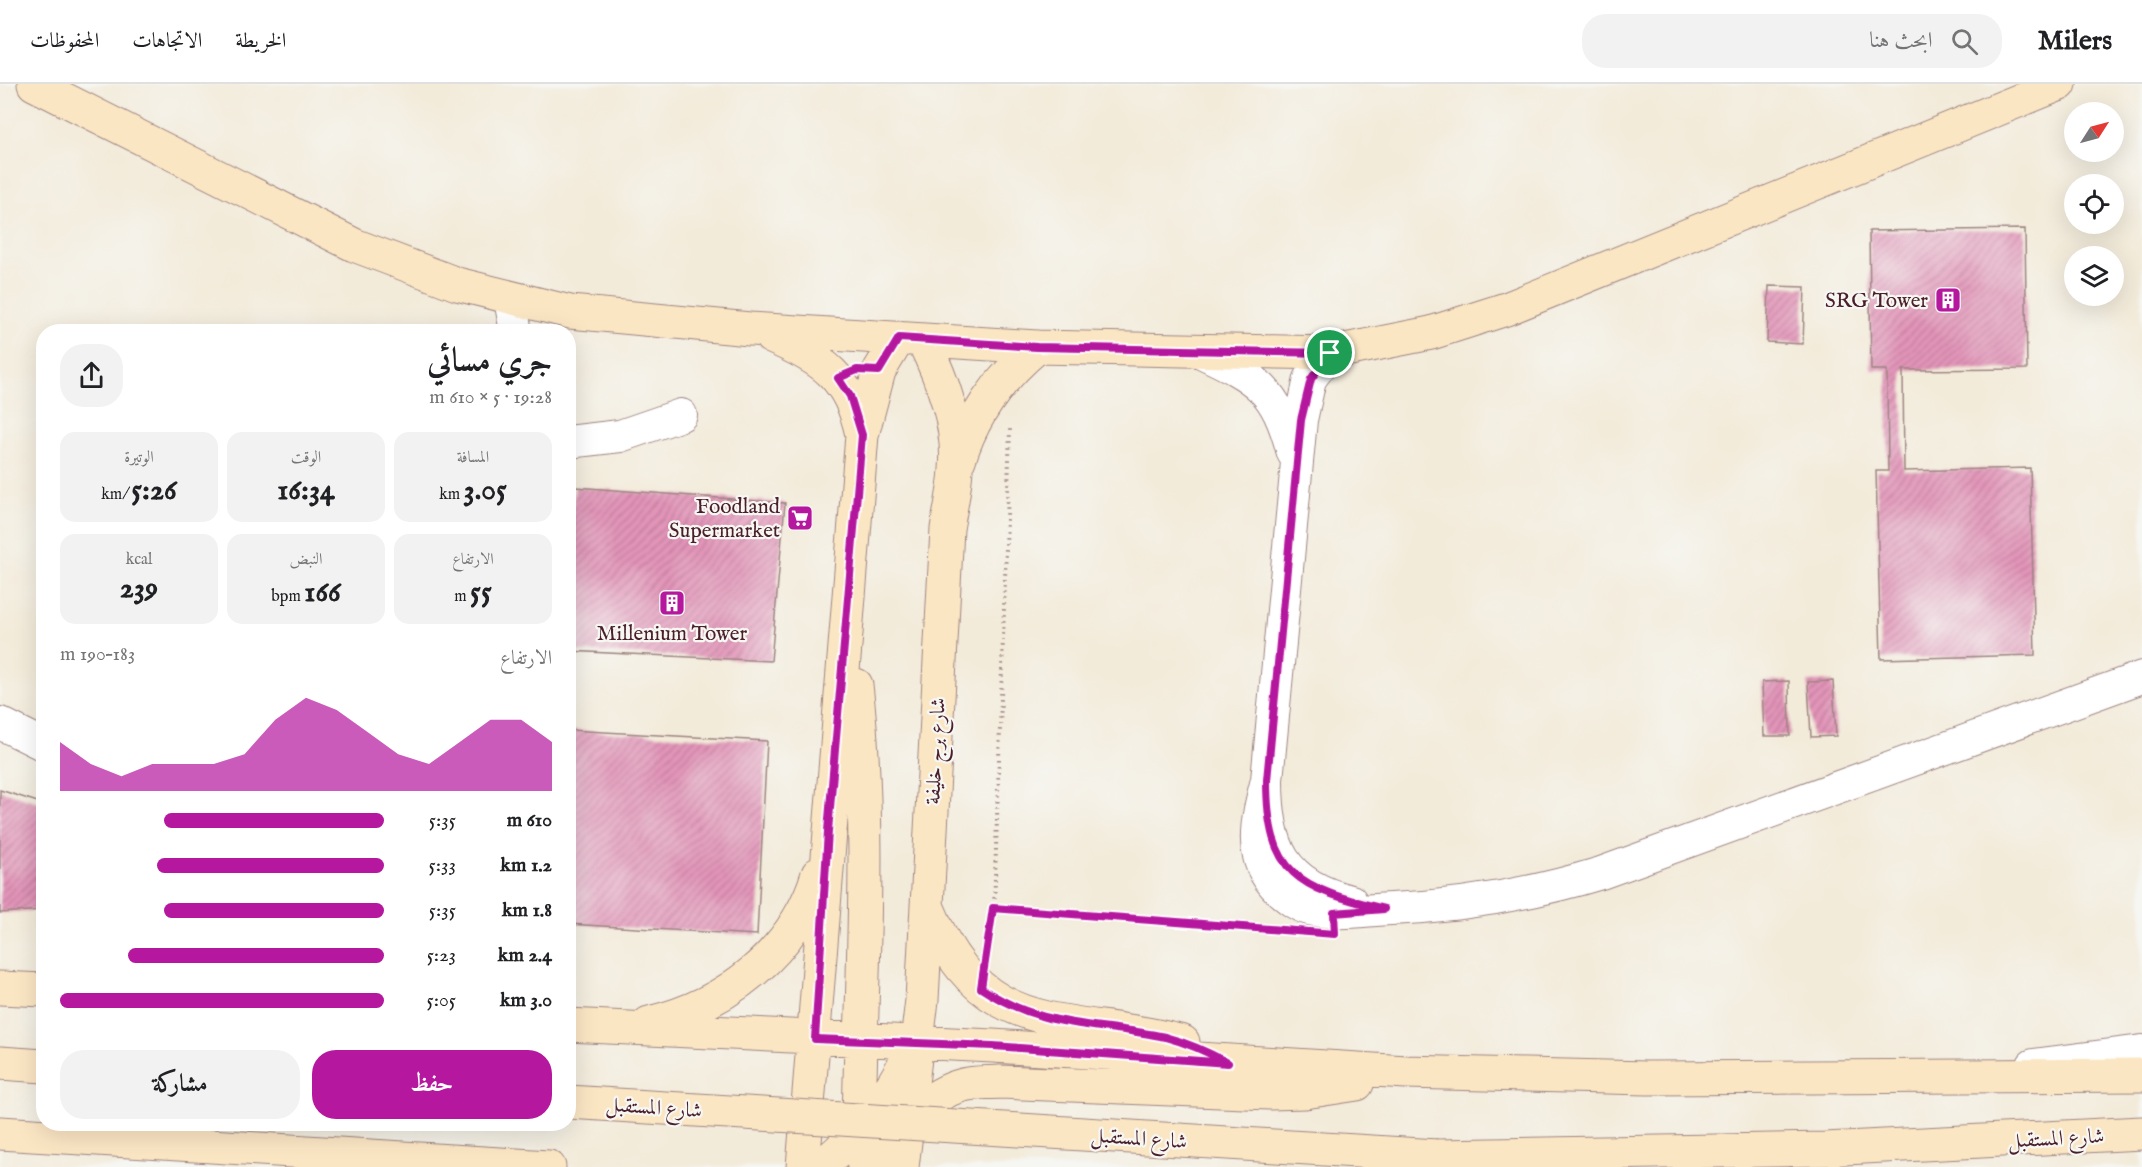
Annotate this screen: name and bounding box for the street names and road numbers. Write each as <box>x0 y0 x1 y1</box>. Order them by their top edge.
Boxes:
street label: شارع برج خليفة <box>920 697 957 806</box>
street label: شارع المستقبل <box>605 1092 703 1128</box>
street label: شارع المستقبل <box>1090 1123 1188 1159</box>
street label: شارع المستقبل <box>2007 1123 2105 1159</box>

